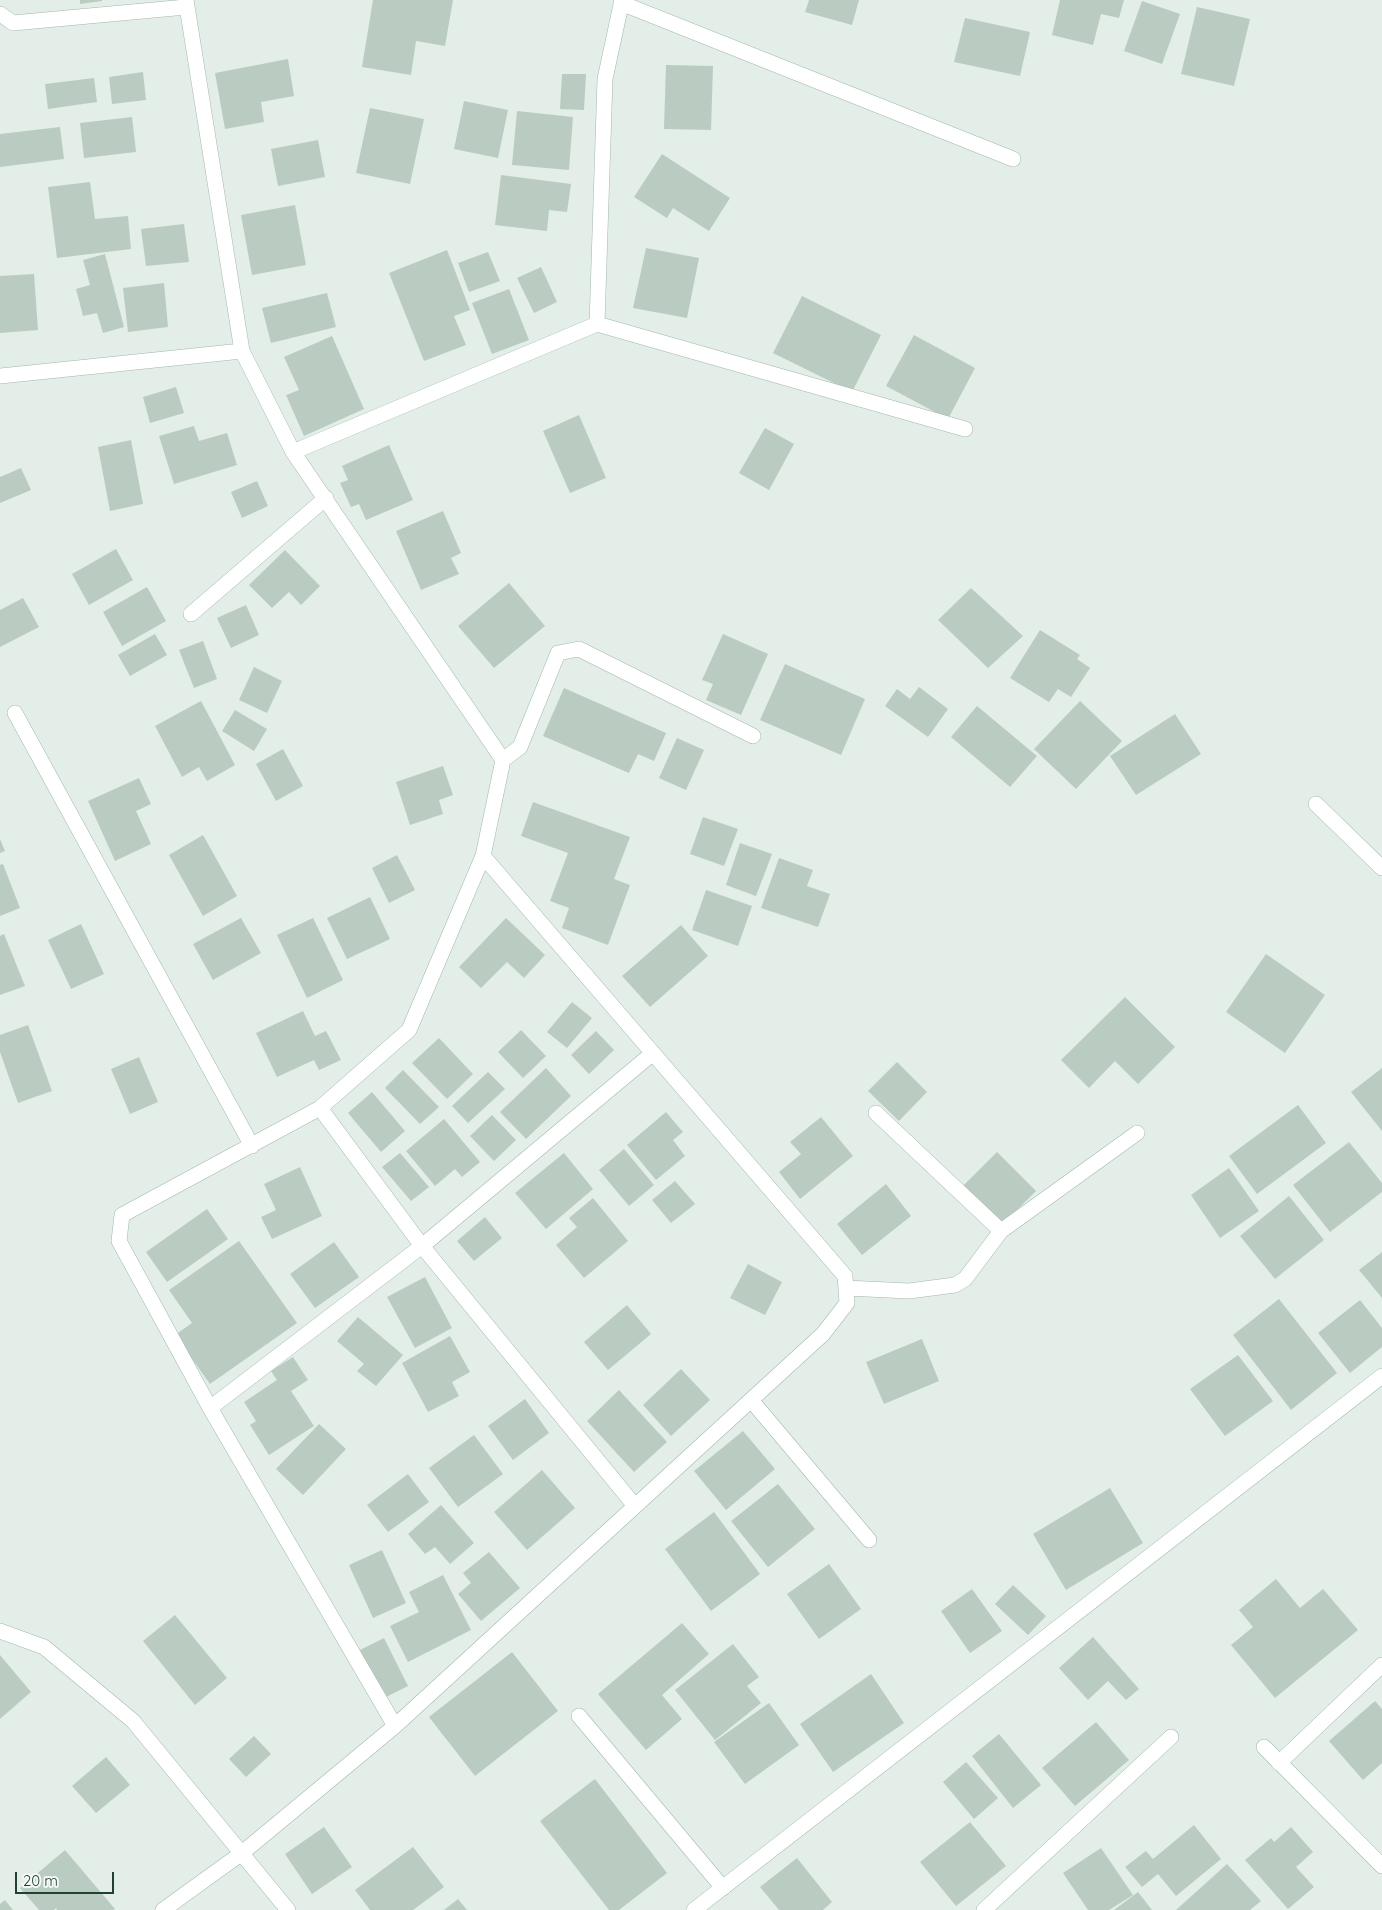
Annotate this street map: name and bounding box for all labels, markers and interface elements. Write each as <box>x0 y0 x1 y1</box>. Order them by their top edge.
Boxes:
scale bar <box>18 1862 116 1894</box>
text: 20 m <box>23 1871 58 1890</box>

